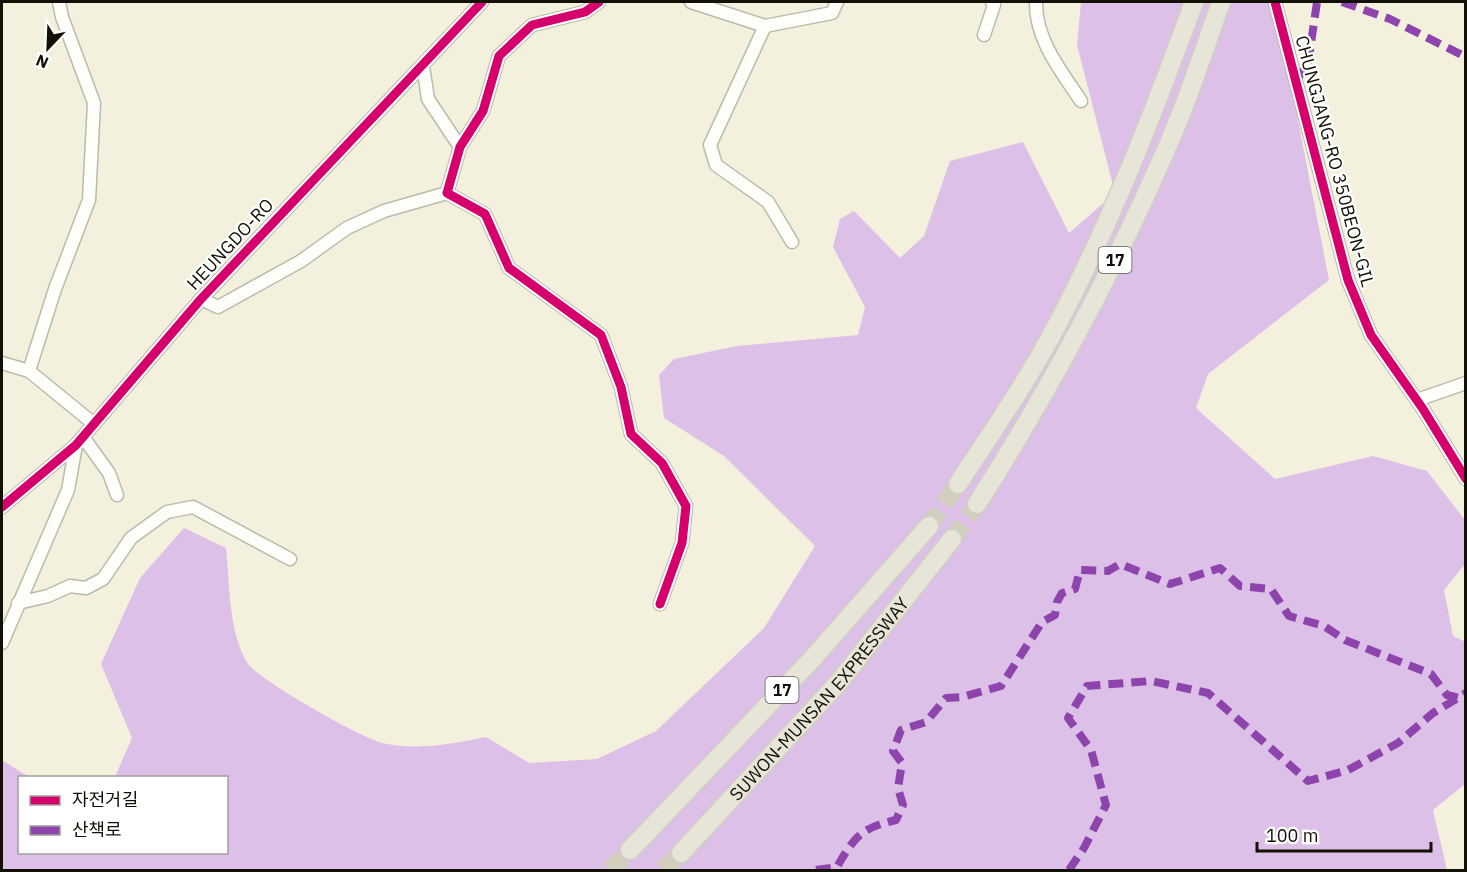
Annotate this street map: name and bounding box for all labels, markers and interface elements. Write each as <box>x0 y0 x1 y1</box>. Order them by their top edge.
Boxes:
north arrow <box>18 18 78 78</box>
street label: CHUNGJANG-RO 350BEON-GIL <box>1290 33 1380 289</box>
text: N <box>33 50 51 73</box>
street label: HEUNGDO-RO <box>182 193 278 295</box>
road number: 17 <box>1098 247 1132 273</box>
street label: SUWON-MUNSAN EXPRESSWAY <box>724 592 914 805</box>
road number: 17 <box>766 677 798 703</box>
legend <box>18 776 228 854</box>
text: 자전거길 <box>72 788 138 811</box>
scale bar <box>1257 815 1431 853</box>
text: 산책로 <box>72 818 122 841</box>
text: 100 m <box>1266 824 1318 847</box>

